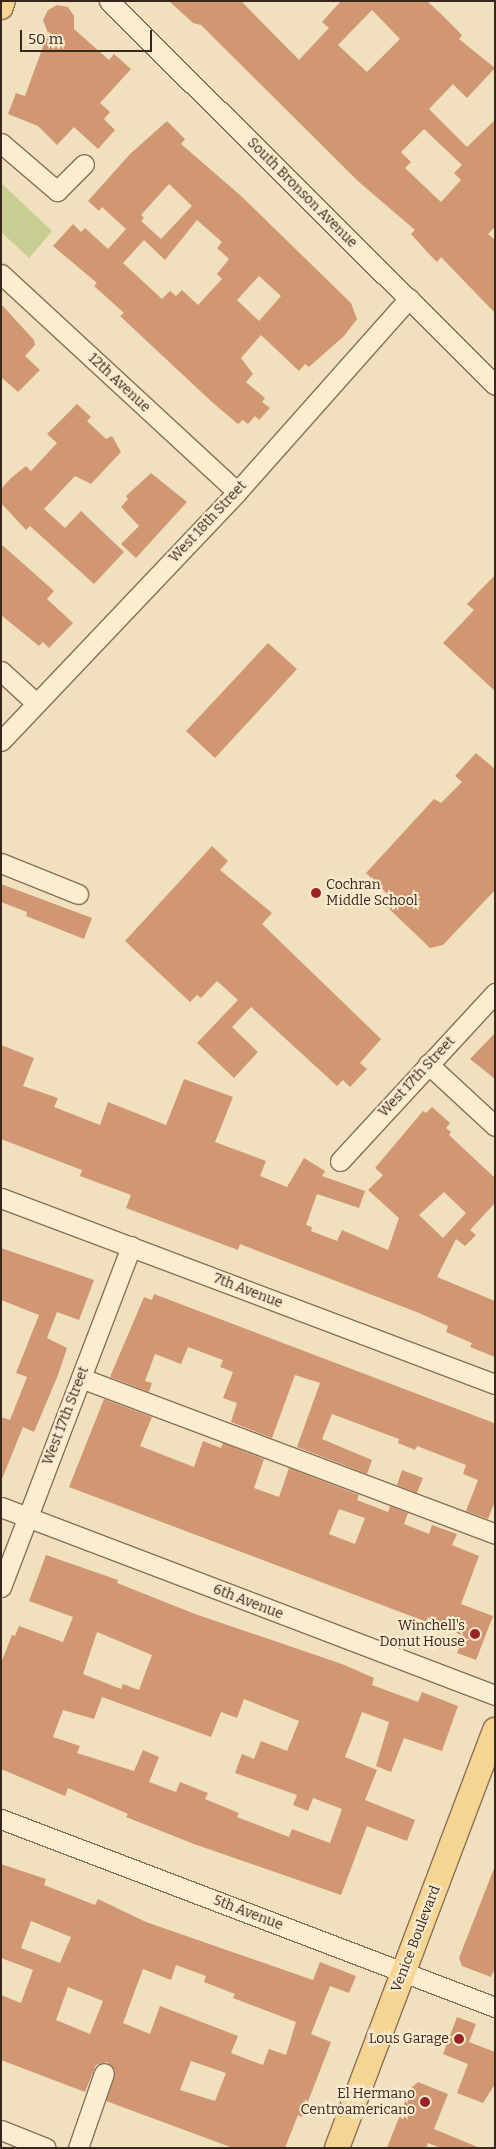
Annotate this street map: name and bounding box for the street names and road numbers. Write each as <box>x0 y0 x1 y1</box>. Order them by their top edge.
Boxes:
street label: South Bronson Avenue <box>244 135 360 251</box>
street label: 12th Avenue <box>84 350 154 416</box>
street label: West 18th Street <box>166 478 250 566</box>
street label: West 17th Street <box>375 1033 459 1121</box>
street label: 7th Avenue <box>211 1270 285 1312</box>
street label: West 17th Street <box>40 1364 92 1468</box>
street label: 6th Avenue <box>211 1581 285 1623</box>
street label: Venice Boulevard <box>388 1883 444 1995</box>
street label: 5th Avenue <box>211 1892 285 1934</box>

